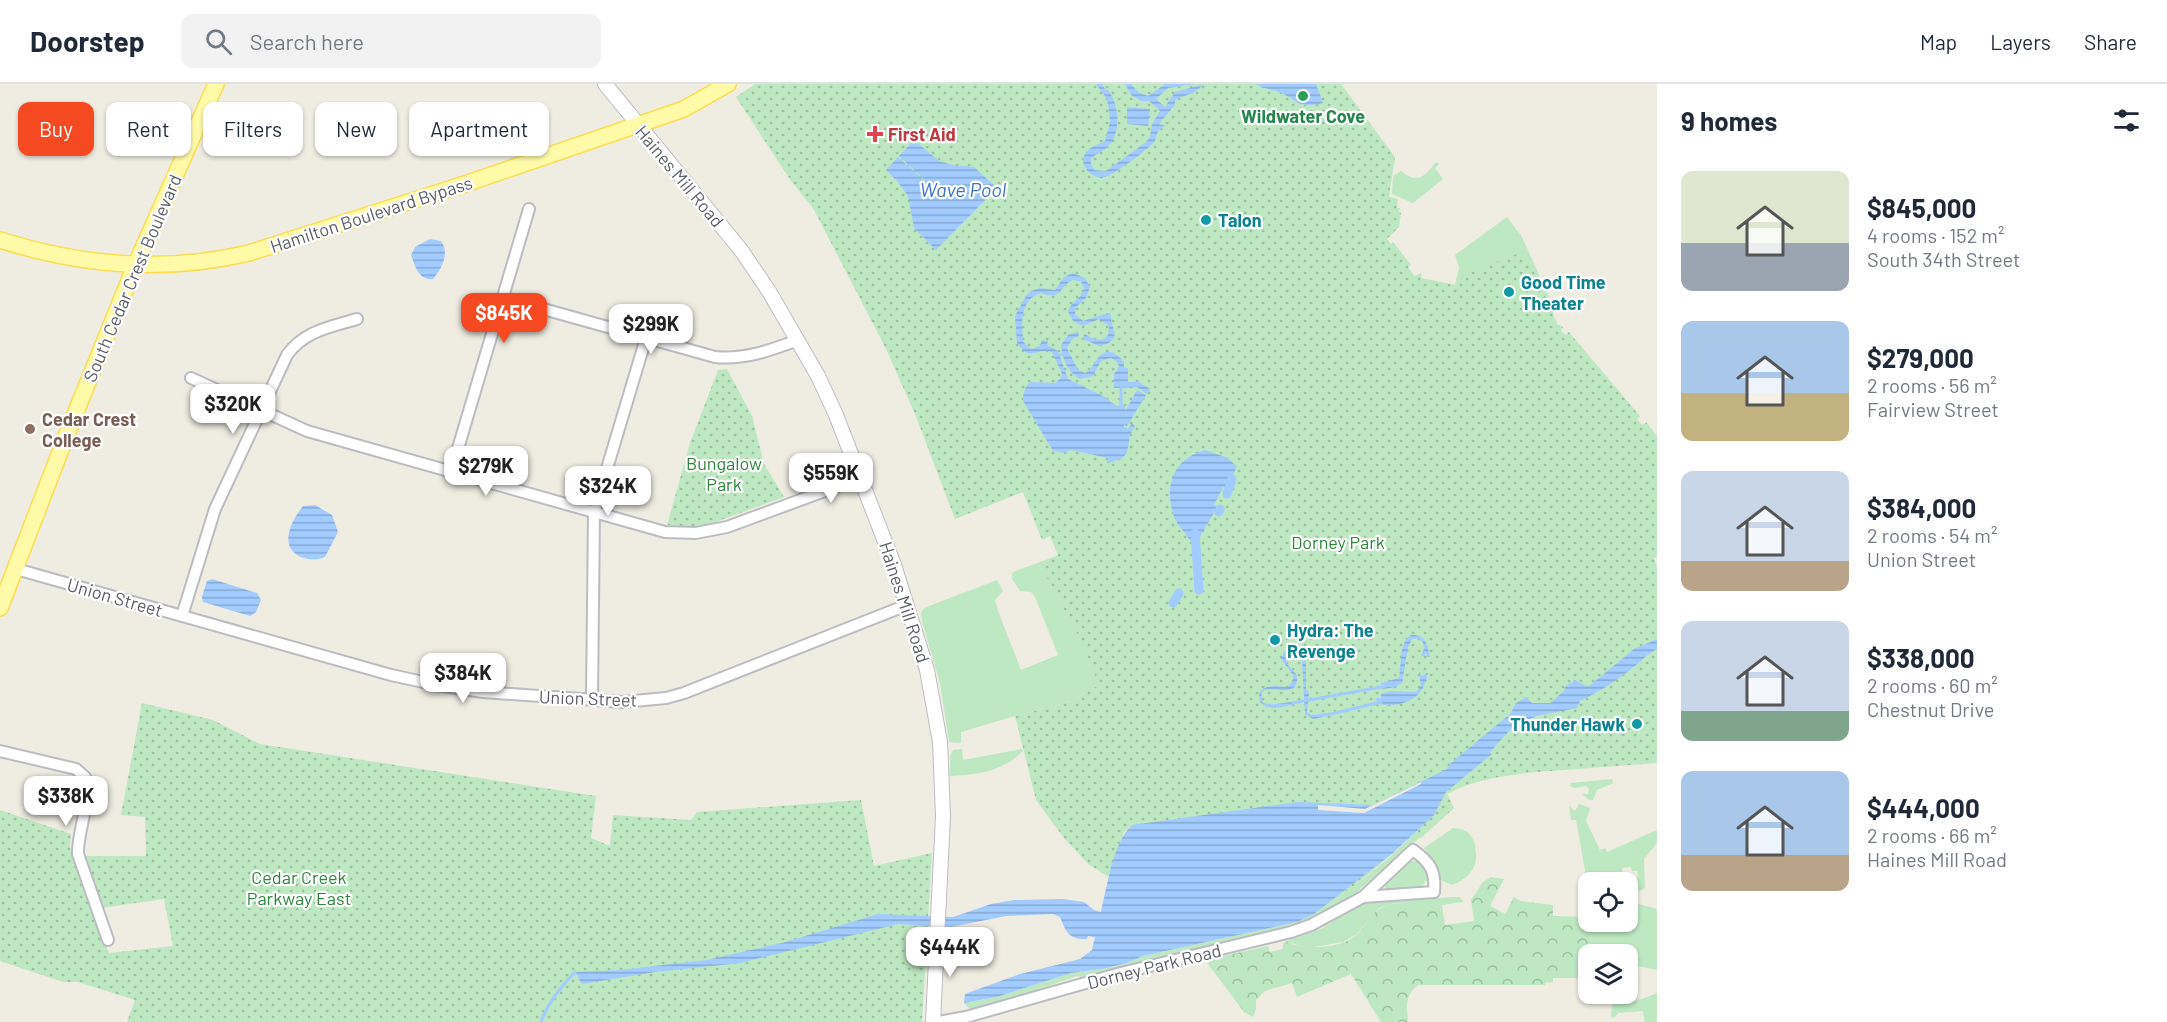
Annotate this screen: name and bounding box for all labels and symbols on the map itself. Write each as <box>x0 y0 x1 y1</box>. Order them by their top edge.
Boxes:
marker: Wildwater Cove <box>1296 89 1310 103</box>
place label: Wildwater Cove <box>1241 105 1365 127</box>
street label: Haines Mill Road <box>631 121 729 231</box>
place label: First Aid <box>888 123 956 145</box>
marker: First Aid <box>866 125 884 143</box>
street label: South Cedar Crest Boulevard <box>78 171 186 385</box>
street label: Hamilton Boulevard Bypass <box>267 171 475 257</box>
water label: Wave Pool <box>920 177 1007 201</box>
place label: Talon <box>1218 209 1262 231</box>
marker: Talon <box>1199 213 1213 227</box>
place label: Good Time Theater <box>1521 271 1606 314</box>
marker: Good Time Theater <box>1502 285 1516 299</box>
pin: $845K <box>462 293 546 344</box>
pin: $299K <box>609 304 693 355</box>
pin: $320K <box>191 384 275 435</box>
place label: Cedar Crest College <box>42 408 136 451</box>
marker: Cedar Crest College <box>23 422 37 436</box>
pin: $279K <box>444 446 528 497</box>
park label: Bungalow Park <box>686 452 762 495</box>
pin: $559K <box>789 453 873 504</box>
pin: $324K <box>566 466 650 517</box>
park label: Dorney Park <box>1291 531 1385 553</box>
street label: Haines Mill Road <box>875 539 935 665</box>
street label: Union Street <box>65 573 165 621</box>
place label: Hydra: The Revenge <box>1287 619 1374 662</box>
marker: Hydra: The Revenge <box>1268 633 1282 647</box>
pin: $384K <box>421 653 505 704</box>
street label: Union Street <box>539 685 637 711</box>
place label: Thunder Hawk <box>1510 713 1625 735</box>
marker: Thunder Hawk <box>1630 717 1644 731</box>
pin: $338K <box>24 776 108 827</box>
park label: Cedar Creek Parkway East <box>247 866 351 909</box>
pin: $444K <box>908 927 992 978</box>
street label: Dorney Park Road <box>1085 939 1223 993</box>

